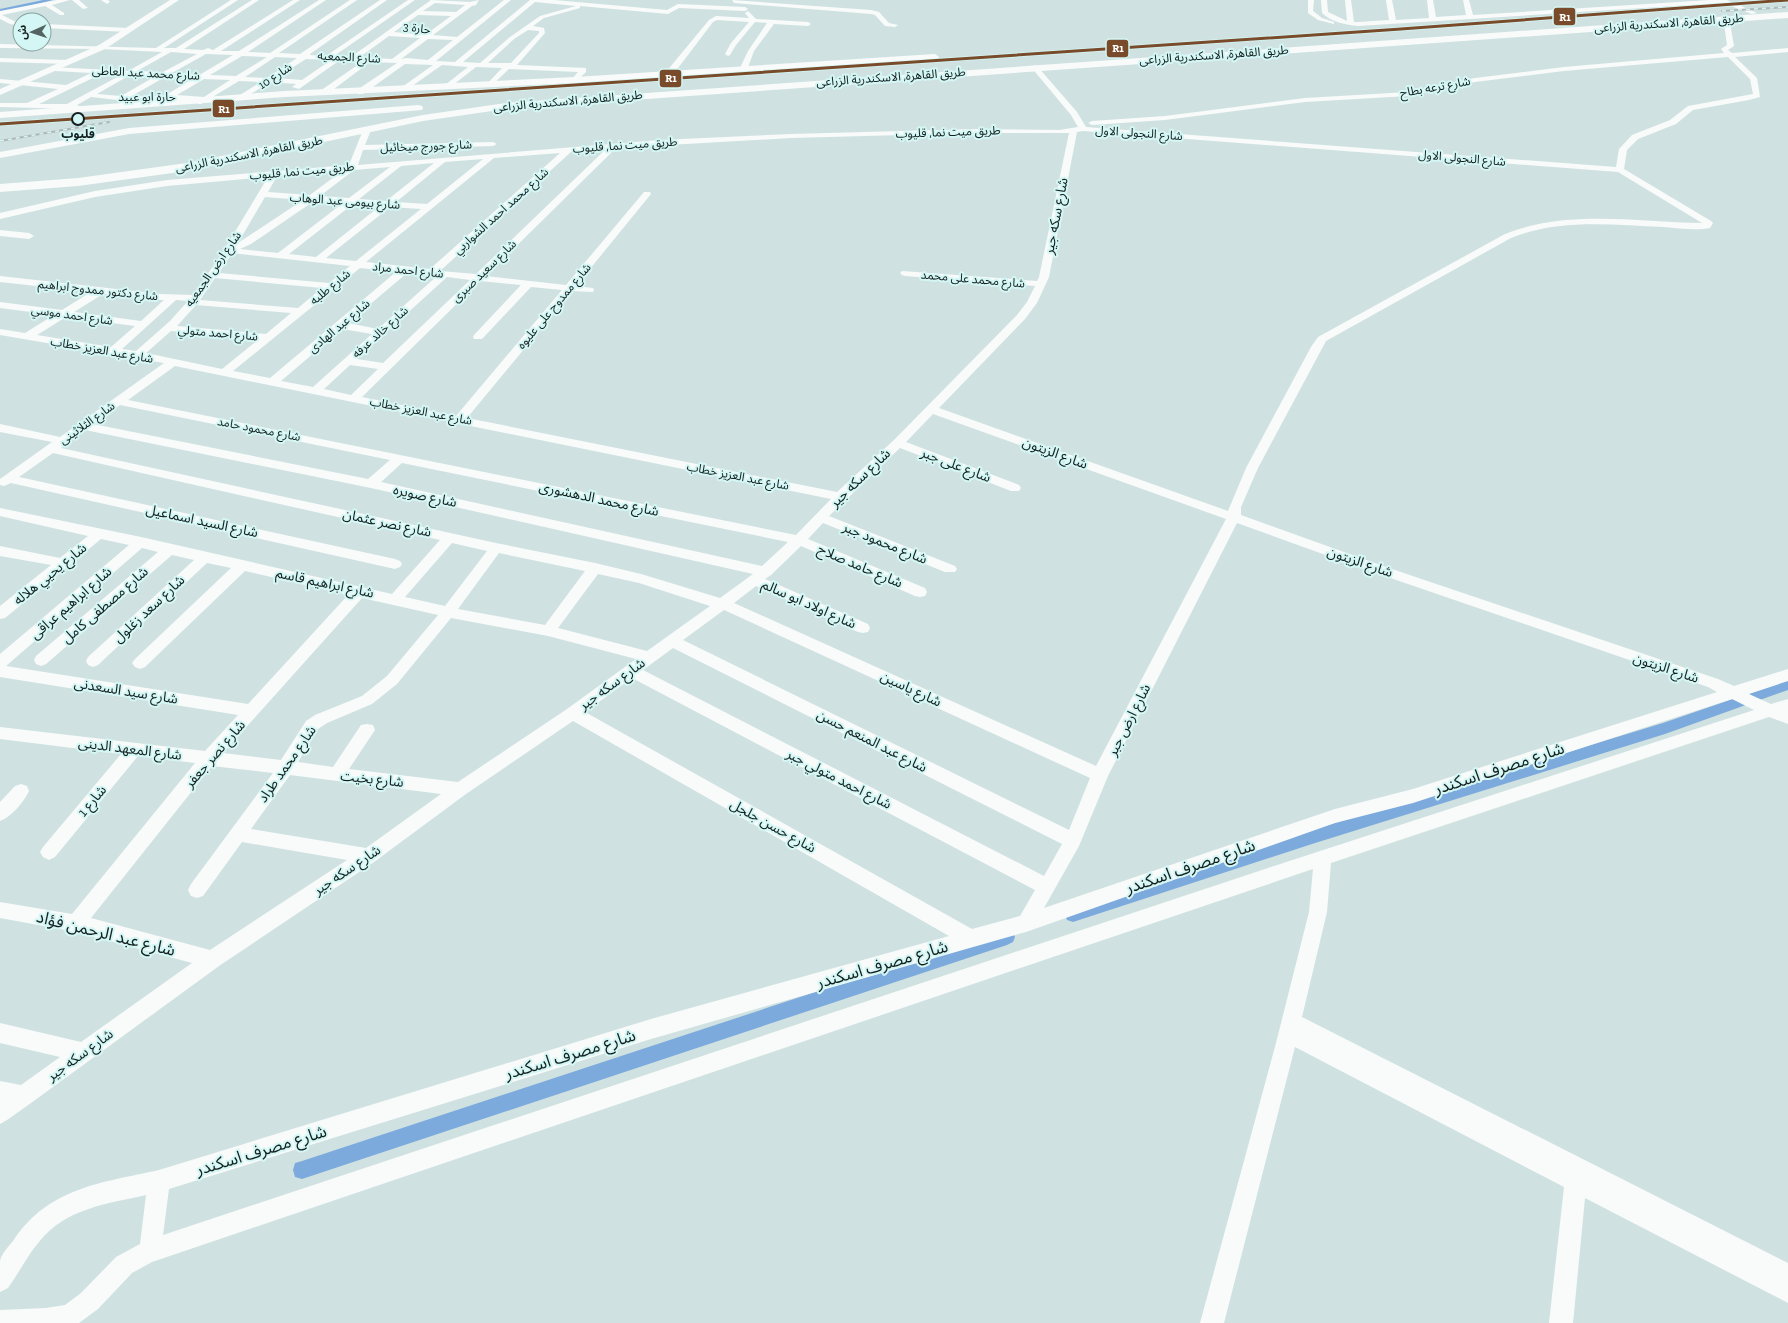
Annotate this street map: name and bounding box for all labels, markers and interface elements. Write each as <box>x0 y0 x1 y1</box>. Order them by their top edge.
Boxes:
line badge: R1 <box>1553 7 1576 26</box>
text: R1 <box>1559 11 1571 24</box>
street label: طريق القاهرة, الاسكندرية الزراعى <box>1594 11 1744 36</box>
north arrow <box>12 12 52 52</box>
street label: حارة 3 <box>402 19 432 37</box>
text: ش <box>16 25 29 40</box>
line badge: R1 <box>1106 39 1129 58</box>
text: R1 <box>1112 42 1124 55</box>
street label: طريق القاهرة, الاسكندرية الزراعى <box>1139 43 1289 68</box>
street label: شارع الجمعيه <box>317 48 381 68</box>
street label: شارع 10 <box>255 60 296 94</box>
street label: شارع محمد عبد العاطى <box>92 63 200 85</box>
street label: طريق القاهرة, الاسكندرية الزراعى <box>816 65 966 90</box>
line badge: R1 <box>659 69 682 88</box>
text: R1 <box>665 72 677 85</box>
street label: شارع ترعه بطاح <box>1399 74 1472 102</box>
street label: طريق القاهرة, الاسكندرية الزراعى <box>493 88 643 115</box>
street label: حارة ابو عبيد <box>118 90 176 104</box>
line badge: R1 <box>212 99 235 118</box>
text: R1 <box>218 103 230 116</box>
marker: قليوب <box>71 112 85 126</box>
street label: طريق ميت نما, قليوب <box>895 123 1001 142</box>
street label: شارع النجولى الاول <box>1095 123 1183 145</box>
place label: قليوب <box>61 127 95 141</box>
street label: طريق القاهرة, الاسكندرية الزراعى <box>174 133 324 176</box>
street label: طريق ميت نما, قليوب <box>572 134 678 157</box>
street label: شارع جورج ميخائيل <box>380 137 472 157</box>
street label: شارع النجولى الاول <box>1418 147 1506 171</box>
street label: طريق ميت نما, قليوب <box>249 159 355 184</box>
street label: شارع محمد احمد الشواربي <box>451 165 553 259</box>
street label: شارع سكه جير <box>1040 176 1074 257</box>
street label: شارع بيومى عبد الوهاب <box>289 190 401 214</box>
street label: شارع ارض الجمعيه <box>182 229 246 310</box>
street label: شارع سعيد صبرى <box>449 237 521 307</box>
street label: شارع احمد مراد <box>372 259 444 283</box>
street label: شارع ممدوح على عليوه <box>514 260 595 353</box>
street label: شارع طلبه <box>307 267 354 309</box>
street label: شارع محمد على محمد <box>920 267 1026 293</box>
street label: شارع دكتور ممدوح ابراهيم <box>37 277 159 305</box>
street label: شارع عبد الهادى <box>305 296 374 357</box>
street label: شارع احمد موسي <box>30 302 114 330</box>
street label: شارع خالد عرفه <box>349 303 412 362</box>
street label: شارع احمد متولي <box>177 323 259 346</box>
street label: شارع عبد العزيز خطاب <box>49 334 154 368</box>
street label: شارع عبد العزيز خطاب <box>368 394 473 430</box>
street label: شارع الثلاثينى <box>56 399 119 449</box>
street label: شارع محمود حامد <box>216 414 302 446</box>
street label: شارع الزيتون <box>1019 433 1090 475</box>
street label: شارع على جبر <box>917 443 994 488</box>
street label: شارع سكه جير <box>825 445 895 513</box>
street label: شارع عبد العزيز خطاب <box>685 459 790 495</box>
street label: شارع محمد الدهشورى <box>537 478 661 522</box>
street label: شارع صويره <box>391 481 458 513</box>
street label: شارع السيد اسماعيل <box>144 501 260 543</box>
street label: شارع نصر عثمان <box>341 505 433 543</box>
street label: شارع محمود جبر <box>838 518 930 570</box>
street label: شارع يحيي هلاله <box>10 539 91 610</box>
street label: شارع حامد صلاح <box>814 540 905 593</box>
street label: شارع الزيتون <box>1324 543 1395 583</box>
street label: شارع ابراهيم عراقى <box>27 563 117 645</box>
street label: شارع مصطفى كامل <box>58 563 153 649</box>
street label: شارع ابراهيم قاسم <box>274 564 375 604</box>
street label: شارع سعد زغلول <box>110 571 190 648</box>
street label: شارع اولاد ابو سالم <box>758 576 859 634</box>
street label: شارع الزيتون <box>1630 649 1701 689</box>
street label: شارع سكه جير <box>575 654 650 716</box>
street label: شارع ياسين <box>877 668 944 712</box>
street label: شارع سيد السعدنى <box>73 674 179 710</box>
street label: شارع ارض جبر <box>1103 681 1156 761</box>
street label: شارع عبد المنعم حسن <box>813 706 930 778</box>
street label: شارع نصر جعفر <box>180 717 251 793</box>
street label: شارع محمد طراد <box>254 722 321 807</box>
street label: شارع المعهد الدينى <box>77 734 183 766</box>
street label: شارع مصرف اسكندر <box>1430 737 1568 802</box>
street label: شارع احمد متولي جبر <box>782 745 894 815</box>
street label: شارع بخيت <box>339 767 405 793</box>
street label: شارع 1 <box>74 782 112 821</box>
street label: شارع حسن جلجل <box>726 795 819 858</box>
street label: شارع مصرف اسكندر <box>1122 834 1259 901</box>
street label: شارع سكه جير <box>309 841 385 901</box>
street label: شارع عبد الرحمن فؤاد <box>34 906 178 963</box>
street label: شارع مصرف اسكندر <box>813 936 951 996</box>
street label: شارع سكه جير <box>43 1025 118 1087</box>
street label: شارع مصرف اسكندر <box>501 1025 639 1087</box>
street label: شارع مصرف اسكندر <box>192 1121 330 1183</box>

